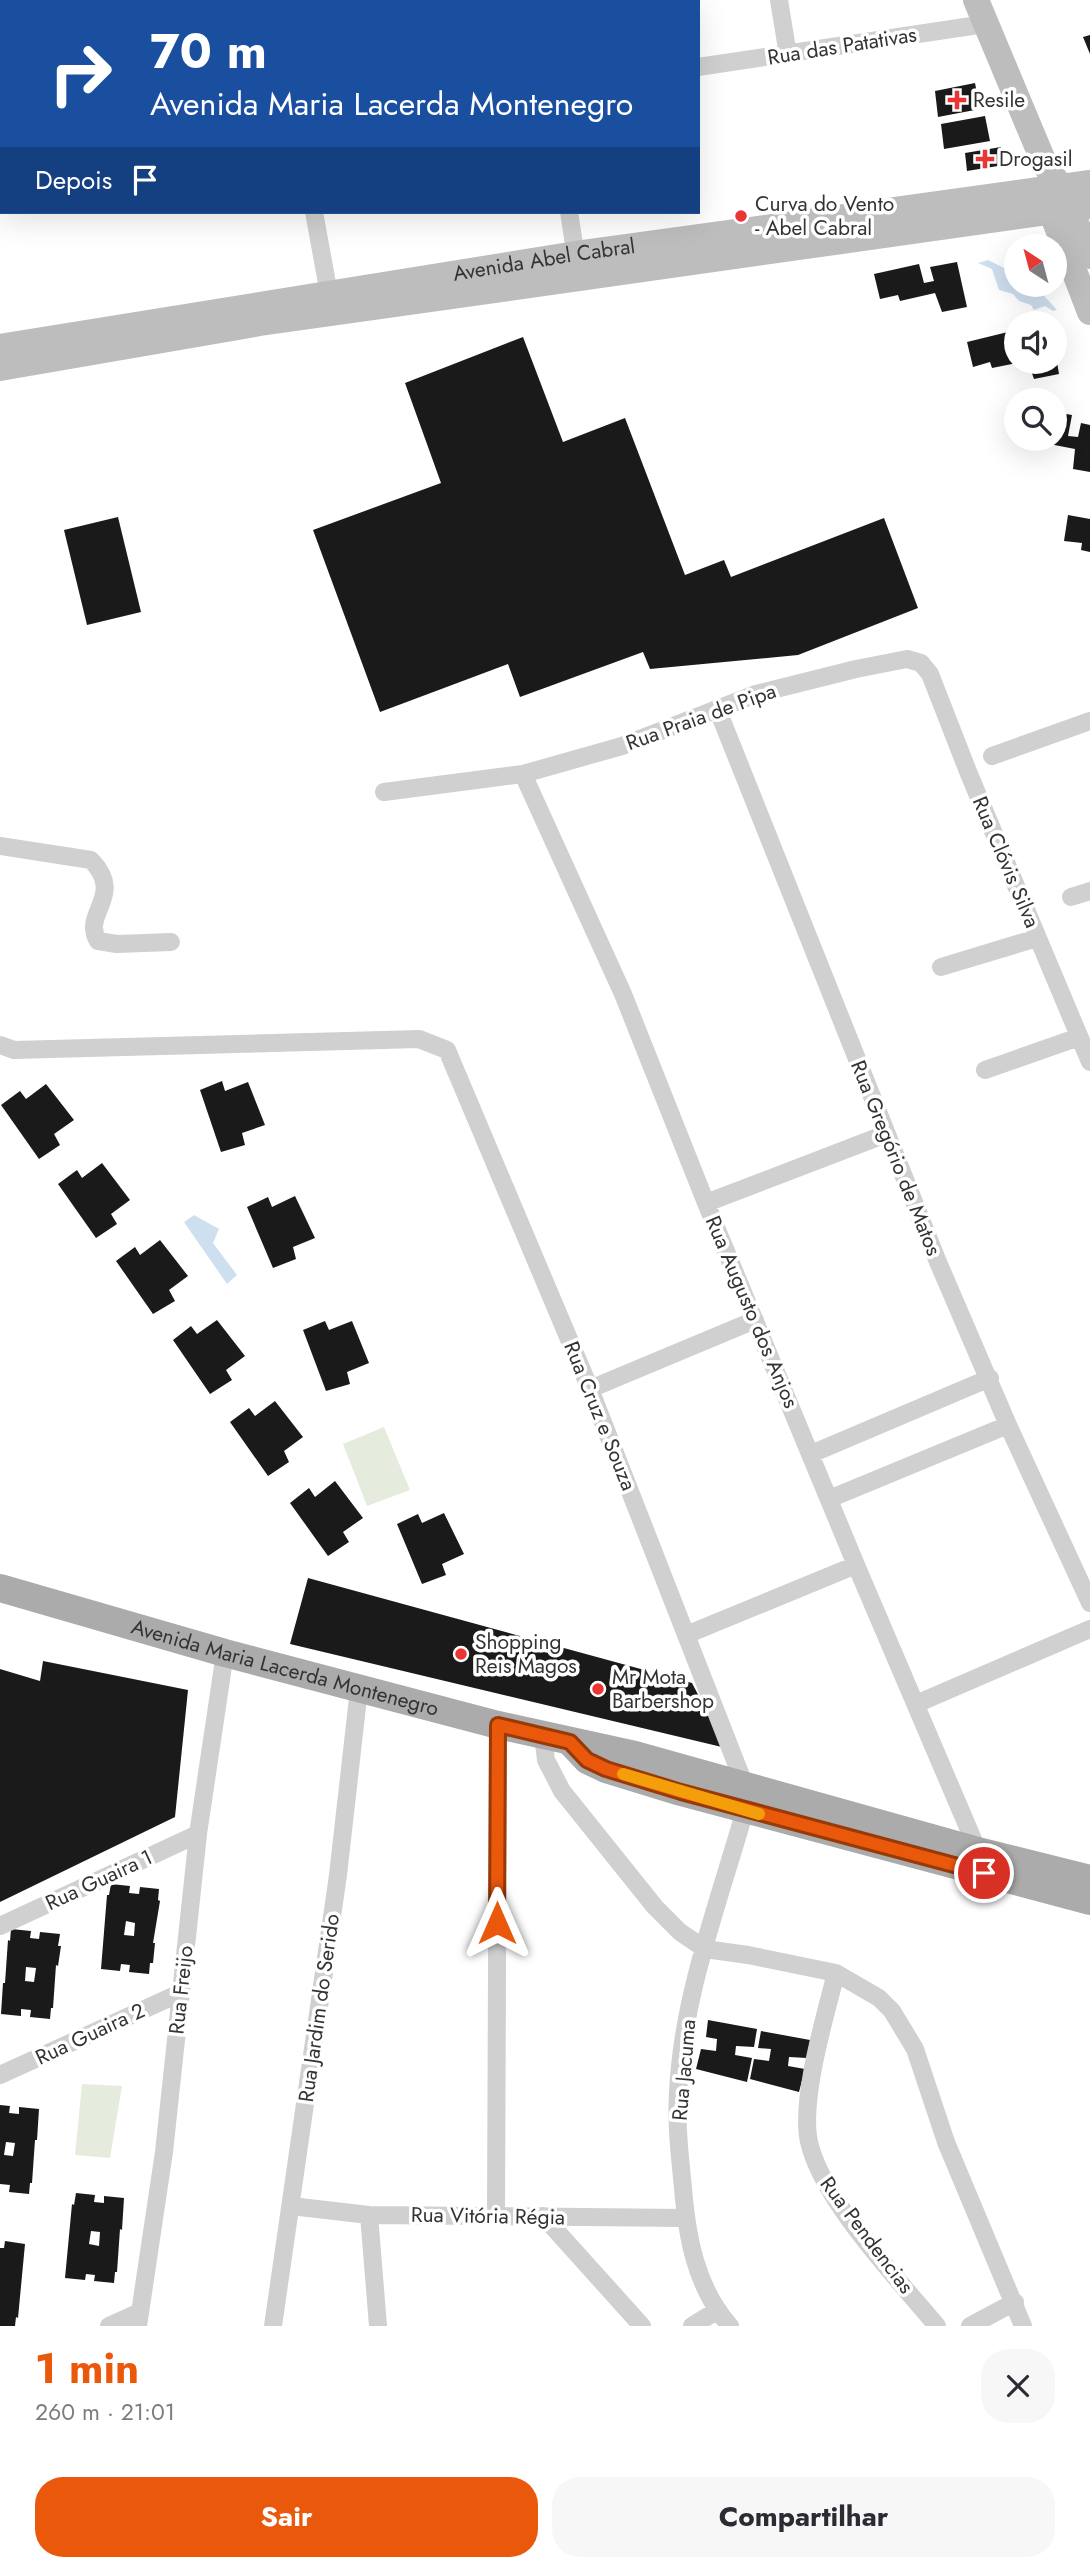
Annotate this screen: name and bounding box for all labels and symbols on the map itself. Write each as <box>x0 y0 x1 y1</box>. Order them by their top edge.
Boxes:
street label: Rua das Patativas <box>765 19 919 73</box>
place label: Resile <box>973 85 1025 115</box>
marker: Resile <box>947 90 967 110</box>
place label: Drogasil <box>999 144 1072 174</box>
marker: Drogasil <box>977 151 993 167</box>
place label: Curva do Vento - Abel Cabral <box>755 189 894 243</box>
marker: Curva do Vento - Abel Cabral <box>733 208 749 224</box>
street label: Avenida Abel Cabral <box>451 231 637 289</box>
north arrow <box>1004 234 1068 298</box>
street label: Rua Praia de Pipa <box>622 676 780 758</box>
street label: Rua Clóvis Silva <box>965 792 1047 932</box>
street label: Rua Gregório de Matos <box>843 1056 949 1260</box>
street label: Rua Augusto dos Anjos <box>698 1211 806 1413</box>
street label: Rua Cruz e Souza <box>556 1337 644 1495</box>
street label: Avenida Maria Lacerda Montenegro <box>128 1612 442 1724</box>
place label: Shopping Reis Magos <box>475 1627 577 1681</box>
marker: Shopping Reis Magos <box>453 1646 469 1662</box>
place label: Mr Mota Barbershop <box>612 1662 714 1716</box>
marker: Mr Mota Barbershop <box>590 1681 606 1697</box>
street label: Rua Guaira 1 <box>40 1842 158 1918</box>
pin <box>954 1843 1014 1903</box>
position arrow <box>460 1886 534 1960</box>
street label: Rua Jardim do Serido <box>291 1912 347 2104</box>
street label: Rua Freijo <box>161 1944 201 2036</box>
street label: Rua Guaira 2 <box>30 1996 150 2072</box>
street label: Rua Jacuma <box>665 2018 703 2122</box>
street label: Rua Pendencias <box>813 2170 921 2300</box>
street label: Rua Vitória Régia <box>411 2200 565 2232</box>

